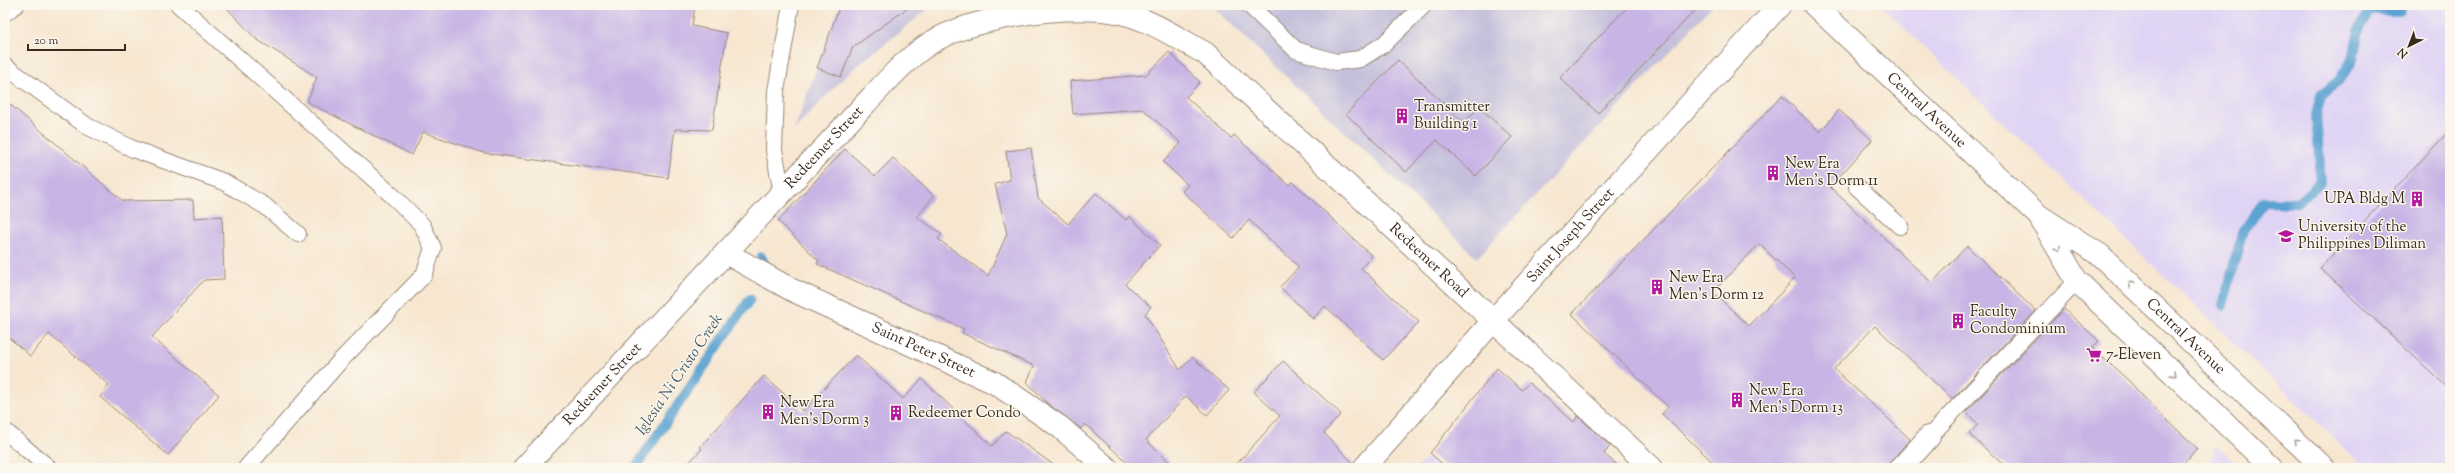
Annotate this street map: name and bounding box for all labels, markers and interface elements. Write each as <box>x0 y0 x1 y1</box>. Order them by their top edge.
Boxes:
scale bar <box>28 26 125 52</box>
north arrow <box>2389 26 2429 66</box>
text: 20 m <box>34 32 59 50</box>
text: N <box>2394 44 2412 62</box>
street label: Central Avenue <box>1882 68 1971 153</box>
place label: Transmitter Building 1 <box>1414 97 1490 135</box>
street label: Redeemer Street <box>780 102 868 194</box>
building icon: Transmitter Building 1 <box>1393 107 1411 125</box>
place label: New Era Men's Dorm 11 <box>1785 154 1878 192</box>
building icon: New Era Men's Dorm 11 <box>1764 164 1782 182</box>
street label: Saint Joseph Street <box>1522 183 1619 288</box>
place label: UPA Bldg M <box>2324 189 2405 210</box>
building icon: UPA Bldg M <box>2408 190 2426 208</box>
place label: University of the Philippines Diliman <box>2298 217 2426 255</box>
street label: Redeemer Road <box>1384 218 1473 303</box>
school or university icon: University of the Philippines Diliman <box>2277 227 2295 245</box>
one-way arrow <box>2053 245 2060 252</box>
place label: New Era Men's Dorm 12 <box>1669 268 1764 306</box>
building icon: New Era Men's Dorm 12 <box>1648 278 1666 296</box>
one-way arrow <box>2128 281 2136 289</box>
street label: Central Avenue <box>2141 293 2230 379</box>
place label: Faculty Condominium <box>1970 302 2066 340</box>
water label: Iglesia Ni Cristo Creek <box>631 310 729 440</box>
building icon: Faculty Condominium <box>1949 312 1967 330</box>
street label: Saint Peter Street <box>868 317 978 383</box>
street label: Redeemer Street <box>559 338 647 430</box>
place label: 7-Eleven <box>2106 345 2162 366</box>
supermarket icon: 7-Eleven <box>2085 346 2103 364</box>
one-way arrow <box>2169 369 2177 377</box>
place label: New Era Men's Dorm 13 <box>1749 381 1843 419</box>
building icon: New Era Men's Dorm 13 <box>1728 391 1746 409</box>
place label: New Era Men's Dorm 3 <box>780 393 869 431</box>
building icon: New Era Men's Dorm 3 <box>759 403 777 421</box>
place label: Redeemer Condo <box>908 403 1021 424</box>
building icon: Redeemer Condo <box>887 404 905 422</box>
one-way arrow <box>2293 439 2300 446</box>

